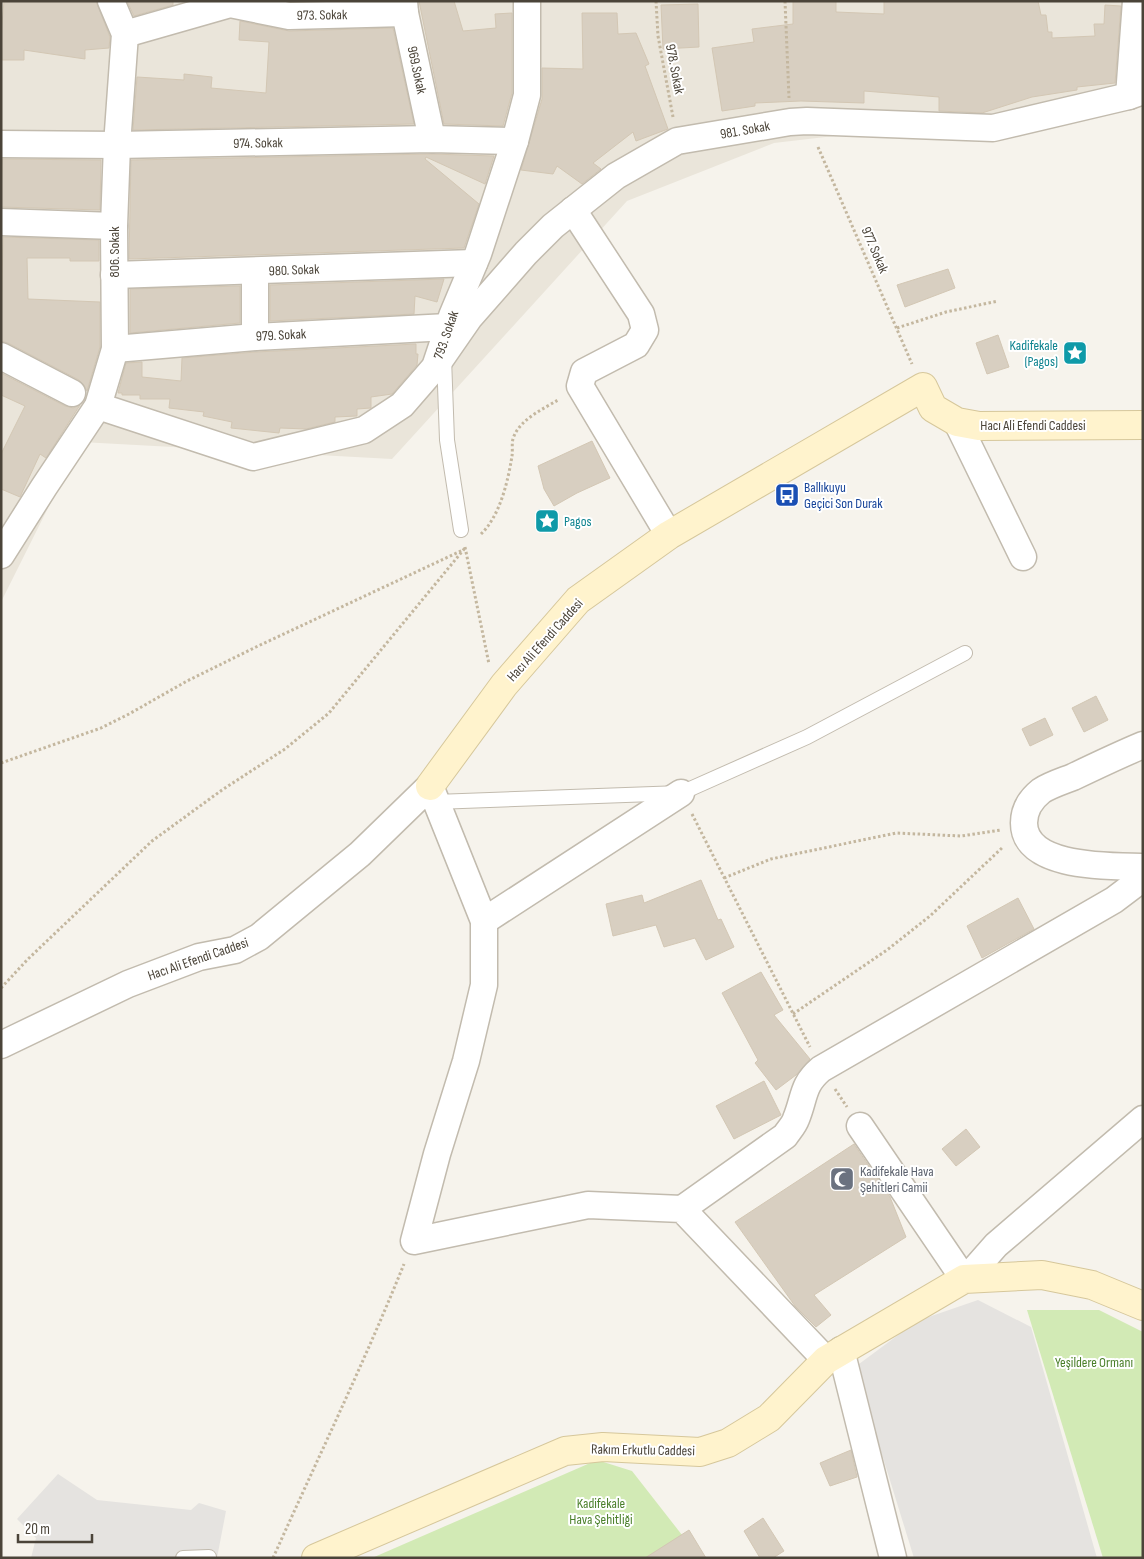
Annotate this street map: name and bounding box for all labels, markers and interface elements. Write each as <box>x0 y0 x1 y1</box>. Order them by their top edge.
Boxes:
street label: 973. Sokak <box>297 6 348 24</box>
street label: 978. Sokak <box>662 43 688 96</box>
street label: 969.Sokak <box>404 44 431 96</box>
street label: 981. Sokak <box>719 117 772 143</box>
street label: 974. Sokak <box>233 134 284 152</box>
street label: 977. Sokak <box>858 224 893 276</box>
street label: 806. Sokak <box>106 226 123 277</box>
street label: 980. Sokak <box>268 261 320 279</box>
street label: 793. Sokak <box>430 308 462 362</box>
street label: 979. Sokak <box>255 325 307 345</box>
place label: Kadifekale (Pagos) <box>1010 337 1058 370</box>
place icon: Kadifekale (Pagos) <box>1062 340 1088 366</box>
street label: Hacı Ali Efendi Caddesi <box>980 417 1086 434</box>
place label: Ballıkuyu Geçici Son Durak <box>804 479 883 512</box>
bus stop icon: Ballıkuyu Geçici Son Durak <box>774 482 800 508</box>
place icon: Pagos <box>534 508 560 534</box>
place label: Pagos <box>564 513 591 530</box>
street label: Hacı Ali Efendi Caddesi <box>503 595 587 685</box>
street label: Hacı Ali Efendi Caddesi <box>145 934 251 984</box>
place label: Kadifekale Hava Şehitleri Camii <box>860 1163 934 1196</box>
mosque icon: Kadifekale Hava Şehitleri Camii <box>829 1166 855 1192</box>
park label: Yeşildere Ormanı <box>1055 1354 1133 1371</box>
street label: Rakım Erkutlu Caddesi <box>591 1441 695 1459</box>
park label: Kadifekale Hava Şehitliği <box>569 1495 633 1528</box>
scale bar <box>18 1512 91 1544</box>
text: 20 m <box>25 1520 50 1539</box>

